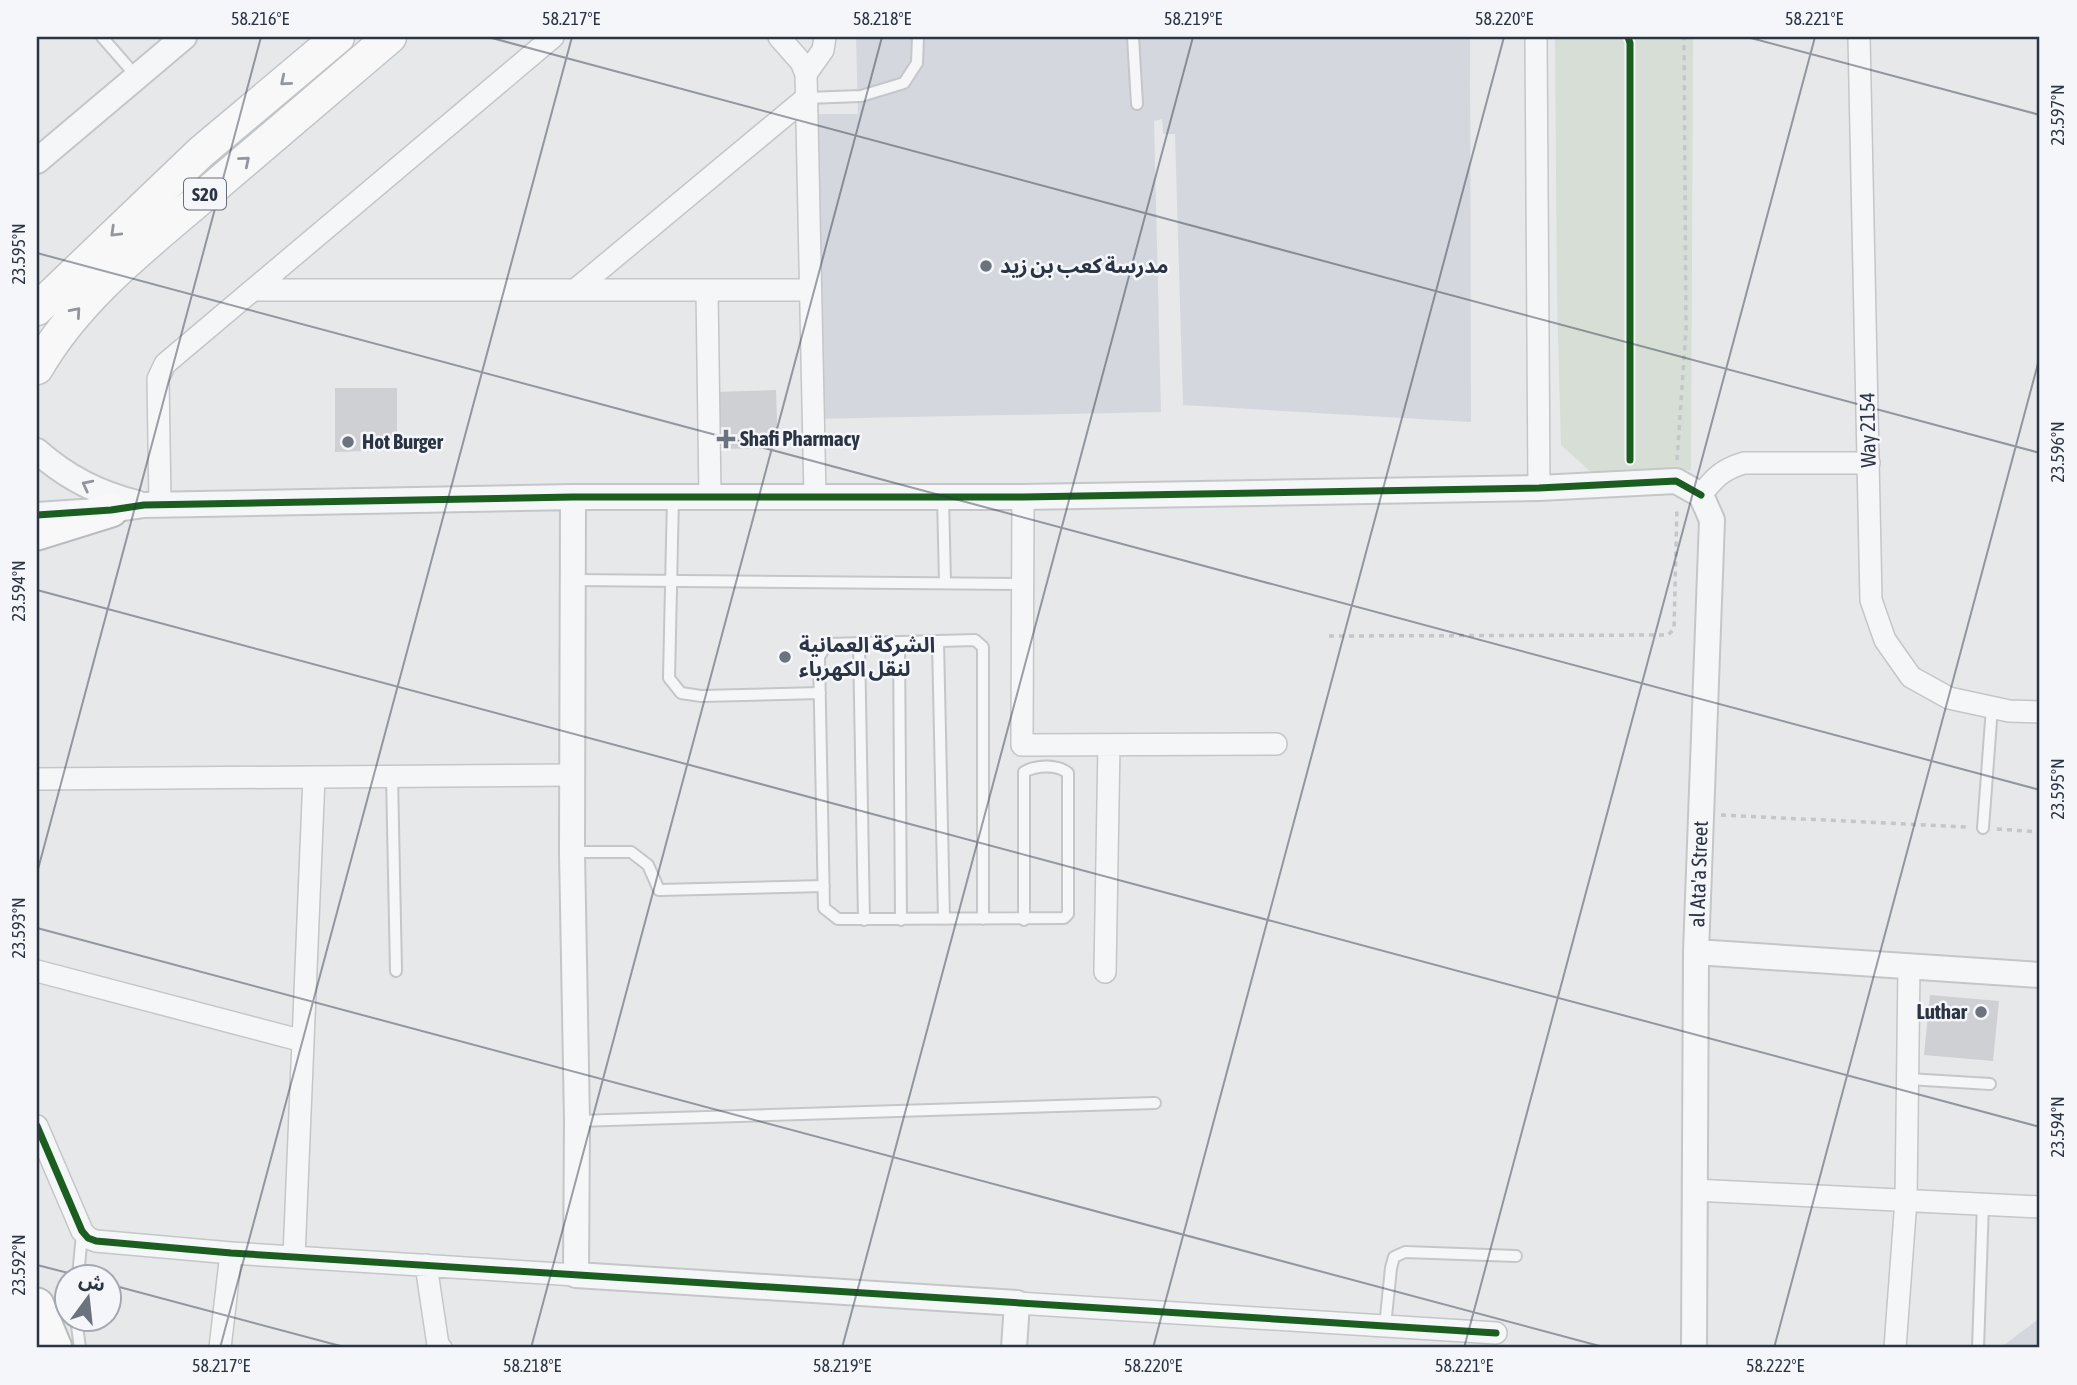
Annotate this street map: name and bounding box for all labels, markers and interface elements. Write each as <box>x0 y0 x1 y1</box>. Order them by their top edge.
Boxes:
text: 58.216°E <box>231 8 289 29</box>
text: 58.217°E <box>542 8 600 29</box>
text: 58.218°E <box>853 8 911 29</box>
text: 58.219°E <box>1164 8 1222 29</box>
text: 58.220°E <box>1475 8 1533 29</box>
text: 58.221°E <box>1785 8 1843 29</box>
one-way arrow <box>281 73 294 85</box>
text: 23.597°N <box>2047 84 2068 146</box>
one-way arrow <box>237 156 250 169</box>
road number: S20 <box>184 178 226 210</box>
text: 23.595°N <box>8 223 29 285</box>
one-way arrow <box>110 223 123 236</box>
place label: مدرسة كعب بن زيد <box>1000 253 1169 278</box>
marker: مدرسة كعب بن زيد <box>978 258 994 274</box>
one-way arrow <box>67 307 80 320</box>
street label: Way 2154 <box>1854 392 1880 468</box>
text: 23.596°N <box>2047 421 2068 483</box>
place label: Shafi Pharmacy <box>740 426 860 450</box>
place label: Hot Burger <box>362 429 444 453</box>
marker: Shafi Pharmacy <box>718 431 734 447</box>
marker: Hot Burger <box>340 434 356 450</box>
one-way arrow <box>82 480 94 494</box>
text: 23.594°N <box>8 560 29 622</box>
place label: الشرکة العمانیة لنقل الکهرباء <box>799 632 935 681</box>
marker: الشرکة العمانیة لنقل الکهرباء <box>777 649 793 665</box>
text: 23.595°N <box>2047 758 2068 820</box>
street label: al Ata'a Street <box>1684 820 1712 928</box>
text: 23.593°N <box>8 897 29 959</box>
place label: Luthar <box>1917 999 1968 1023</box>
marker: Luthar <box>1973 1004 1989 1020</box>
text: 23.594°N <box>2047 1096 2068 1158</box>
text: 23.592°N <box>8 1234 29 1296</box>
north arrow <box>52 1262 122 1332</box>
text: ش <box>77 1268 108 1296</box>
text: 58.217°E <box>192 1355 250 1376</box>
text: 58.218°E <box>503 1355 561 1376</box>
text: 58.219°E <box>813 1355 871 1376</box>
text: 58.220°E <box>1124 1355 1182 1376</box>
text: 58.221°E <box>1435 1355 1493 1376</box>
text: 58.222°E <box>1746 1355 1804 1376</box>

